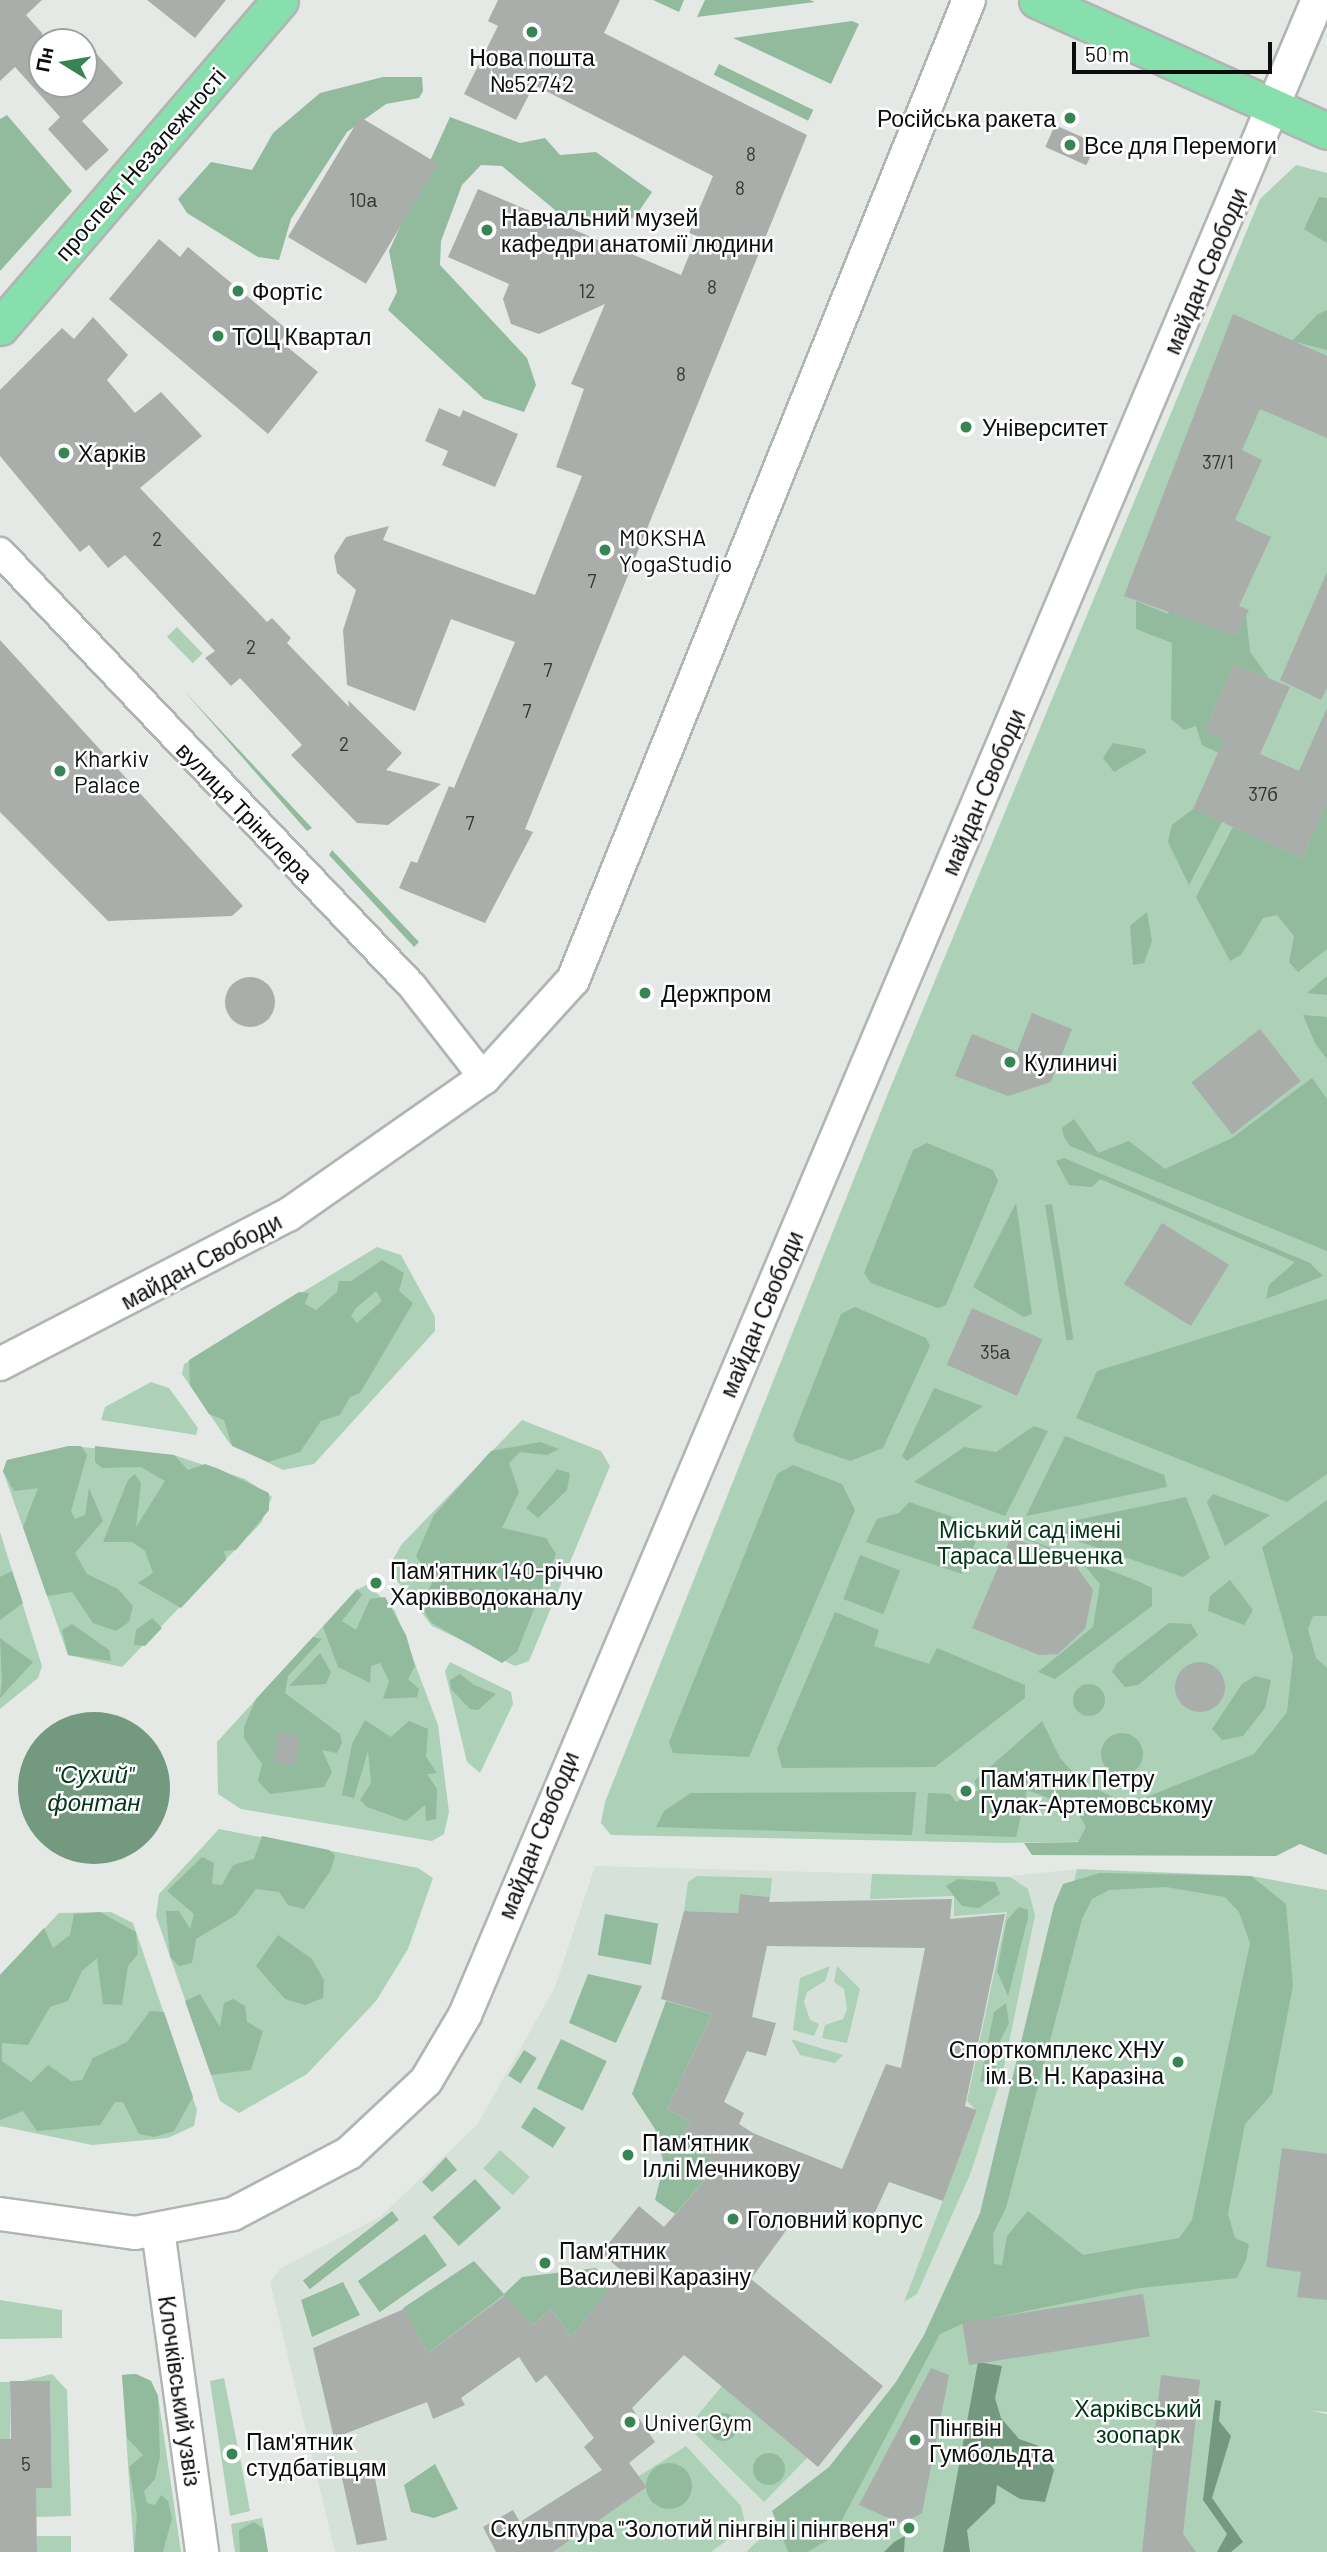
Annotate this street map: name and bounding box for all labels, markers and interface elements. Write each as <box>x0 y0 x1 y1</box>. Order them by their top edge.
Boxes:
marker: Нова пошта №52742 <box>524 24 540 40</box>
north arrow <box>28 28 98 98</box>
scale bar <box>1075 28 1274 72</box>
text: 50 m <box>1085 41 1129 66</box>
place label: Нова пошта №52742 <box>469 43 595 97</box>
text: Пн <box>30 45 58 74</box>
street label: проспект Незалежності <box>49 62 231 266</box>
place label: Російська ракета <box>877 104 1056 132</box>
marker: Російська ракета <box>1062 110 1078 126</box>
place label: Все для Перемоги <box>1084 131 1277 159</box>
marker: Все для Перемоги <box>1062 137 1078 153</box>
house number: 8 <box>746 143 756 165</box>
house number: 8 <box>735 177 745 199</box>
street label: майдан Свободи <box>1158 184 1252 358</box>
house number: 10а <box>349 189 377 211</box>
place label: Навчальний музей кафедри анатомії людини <box>501 203 774 257</box>
marker: Навчальний музей кафедри анатомії людини <box>479 222 495 238</box>
house number: 8 <box>707 276 717 298</box>
place label: Фортiс <box>252 277 322 305</box>
house number: 12 <box>579 280 595 302</box>
marker: Фортiс <box>230 283 246 299</box>
place label: ТОЦ Квартал <box>232 322 371 350</box>
marker: ТОЦ Квартал <box>210 328 226 344</box>
house number: 8 <box>676 363 686 385</box>
place label: Університет <box>982 413 1108 441</box>
marker: Університет <box>956 417 976 437</box>
place label: Харків <box>78 439 146 467</box>
marker: Харків <box>56 445 72 461</box>
house number: 37/1 <box>1202 451 1234 473</box>
place label: MOKSHA YogaStudio <box>619 523 732 577</box>
house number: 2 <box>152 528 162 550</box>
marker: MOKSHA YogaStudio <box>597 542 613 558</box>
house number: 7 <box>588 570 596 592</box>
house number: 2 <box>246 636 256 658</box>
house number: 7 <box>544 659 552 681</box>
house number: 7 <box>523 700 531 722</box>
street label: майдан Свободи <box>936 705 1030 879</box>
house number: 2 <box>339 733 349 755</box>
street label: вулиця Трінклера <box>171 736 319 888</box>
place label: Kharkiv Palace <box>74 744 149 798</box>
marker: Kharkiv Palace <box>52 763 68 779</box>
house number: 37б <box>1248 783 1278 805</box>
house number: 7 <box>466 812 474 834</box>
place label: Держпром <box>661 979 771 1007</box>
marker: Держпром <box>635 983 655 1003</box>
place label: Кулиничі <box>1024 1048 1117 1076</box>
marker: Кулиничі <box>1002 1054 1018 1070</box>
street label: майдан Свободи <box>116 1207 286 1315</box>
street label: майдан Свободи <box>714 1227 808 1401</box>
house number: 35а <box>980 1341 1010 1363</box>
park label: Міський сад імені Тараса Шевченка <box>937 1515 1123 1569</box>
place label: Пам'ятник 140-річчю Харківводоканалу <box>390 1556 603 1610</box>
marker: Пам'ятник 140-річчю Харківводоканалу <box>368 1575 384 1591</box>
street label: майдан Свободи <box>492 1747 584 1923</box>
water label: "Сухий" фонтан <box>47 1760 141 1816</box>
place label: Пам'ятник Петру Гулак-Артемовському <box>980 1764 1213 1818</box>
marker: Пам'ятник Петру Гулак-Артемовському <box>958 1783 974 1799</box>
place label: Спорткомплекс ХНУ ім. В. Н. Каразіна <box>949 2035 1164 2089</box>
marker: Спорткомплекс ХНУ ім. В. Н. Каразіна <box>1170 2054 1186 2070</box>
place label: Пам'ятник Іллі Мечникову <box>642 2128 800 2182</box>
marker: Пам'ятник Іллі Мечникову <box>620 2147 636 2163</box>
place label: Головний корпус <box>747 2205 923 2233</box>
marker: Головний корпус <box>725 2211 741 2227</box>
place label: Пам'ятник Василеві Каразіну <box>559 2236 751 2290</box>
marker: Пам'ятник Василеві Каразіну <box>537 2255 553 2271</box>
street label: Клочківський узвіз <box>153 2294 207 2488</box>
park label: Харківський зоопарк <box>1074 2394 1202 2448</box>
place label: UniverGym <box>644 2408 752 2436</box>
place label: Пінгвін Гумбольдта <box>929 2413 1054 2467</box>
marker: UniverGym <box>622 2414 638 2430</box>
place label: Пам'ятник студбатівцям <box>246 2427 387 2481</box>
marker: Пінгвін Гумбольдта <box>907 2432 923 2448</box>
marker: Пам'ятник студбатівцям <box>224 2446 240 2462</box>
house number: 5 <box>21 2453 31 2475</box>
place label: Скульптура "Золотий пінгвін і пінгвеня" <box>490 2514 895 2542</box>
marker: Скульптура "Золотий пінгвін і пінгвеня" <box>901 2520 917 2536</box>

